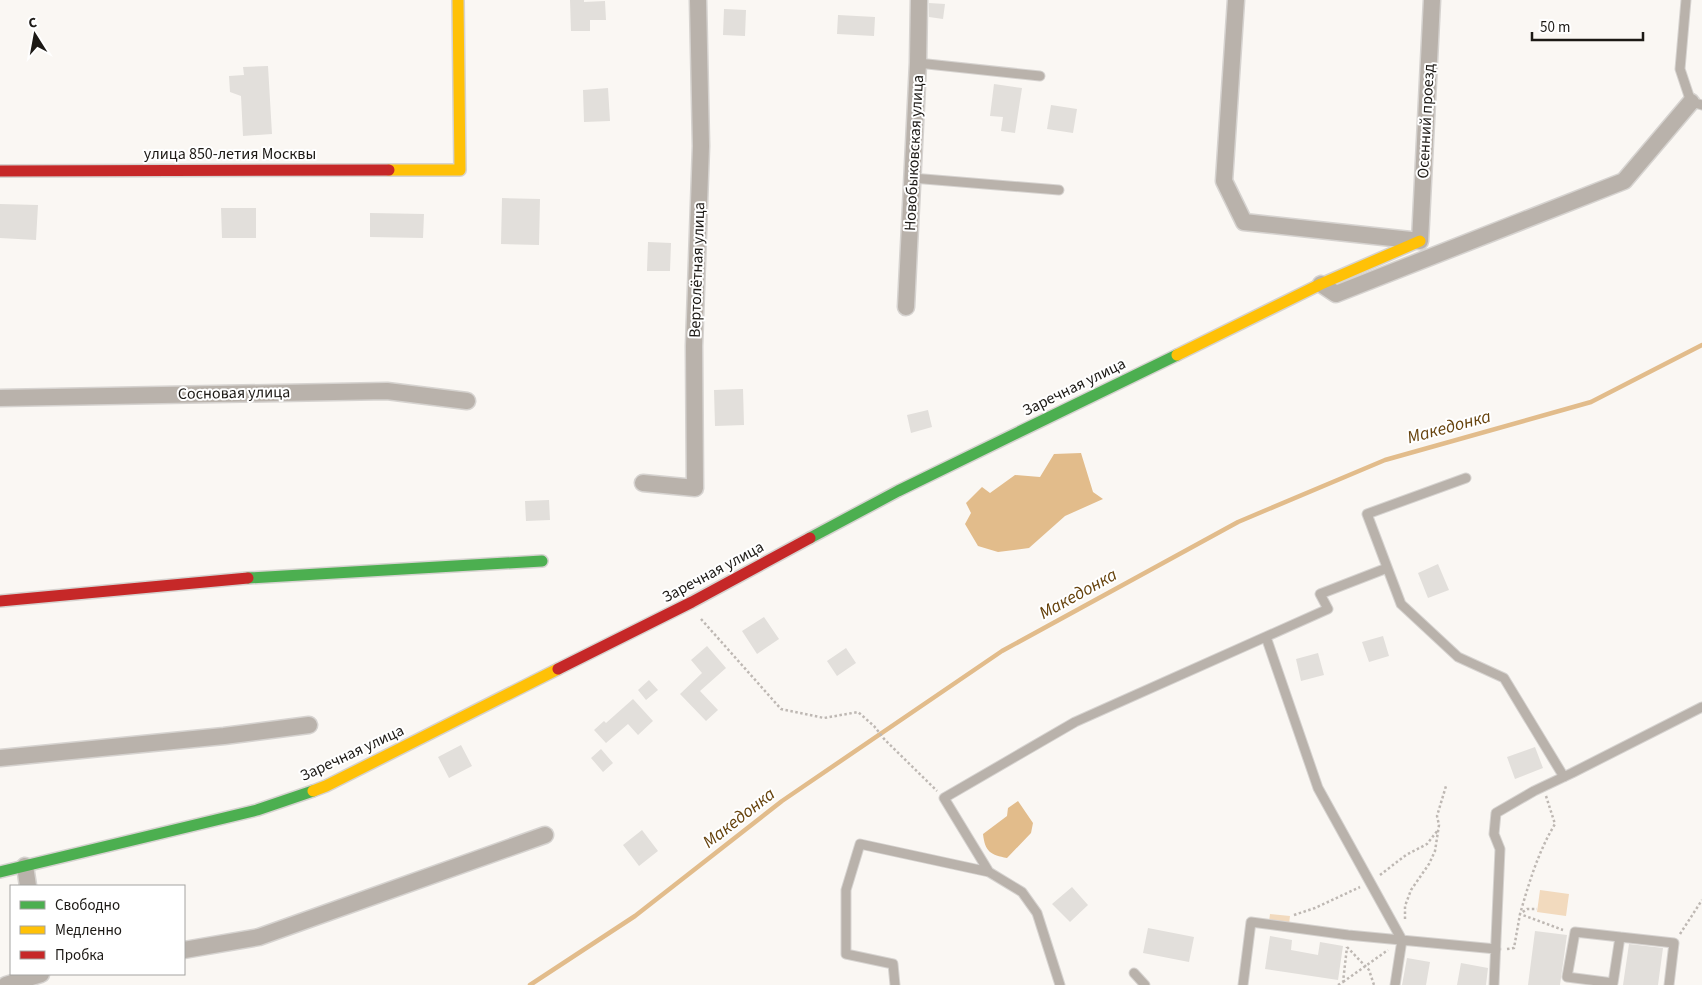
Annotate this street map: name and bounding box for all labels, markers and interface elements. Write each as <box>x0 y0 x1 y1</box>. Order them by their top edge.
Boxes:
north arrow <box>10 10 60 60</box>
scale bar <box>1532 10 1643 42</box>
text: С <box>27 13 39 34</box>
text: 50 m <box>1540 17 1570 38</box>
street label: Осенний проезд <box>1412 63 1440 179</box>
street label: Новобыковская улица <box>899 74 929 232</box>
street label: улица 850-летия Москвы <box>144 143 316 165</box>
street label: Вертолётная улица <box>684 202 710 338</box>
street label: Заречная улица <box>1019 352 1129 422</box>
street label: Сосновая улица <box>178 381 290 405</box>
water label: Македонка <box>1404 404 1494 450</box>
street label: Заречная улица <box>658 536 768 608</box>
water label: Македонка <box>1034 562 1122 626</box>
street label: Заречная улица <box>296 719 408 787</box>
water label: Македонка <box>698 782 781 854</box>
legend <box>10 885 185 975</box>
text: Свободно <box>55 895 120 916</box>
text: Медленно <box>55 920 122 941</box>
text: Пробка <box>55 945 104 966</box>

